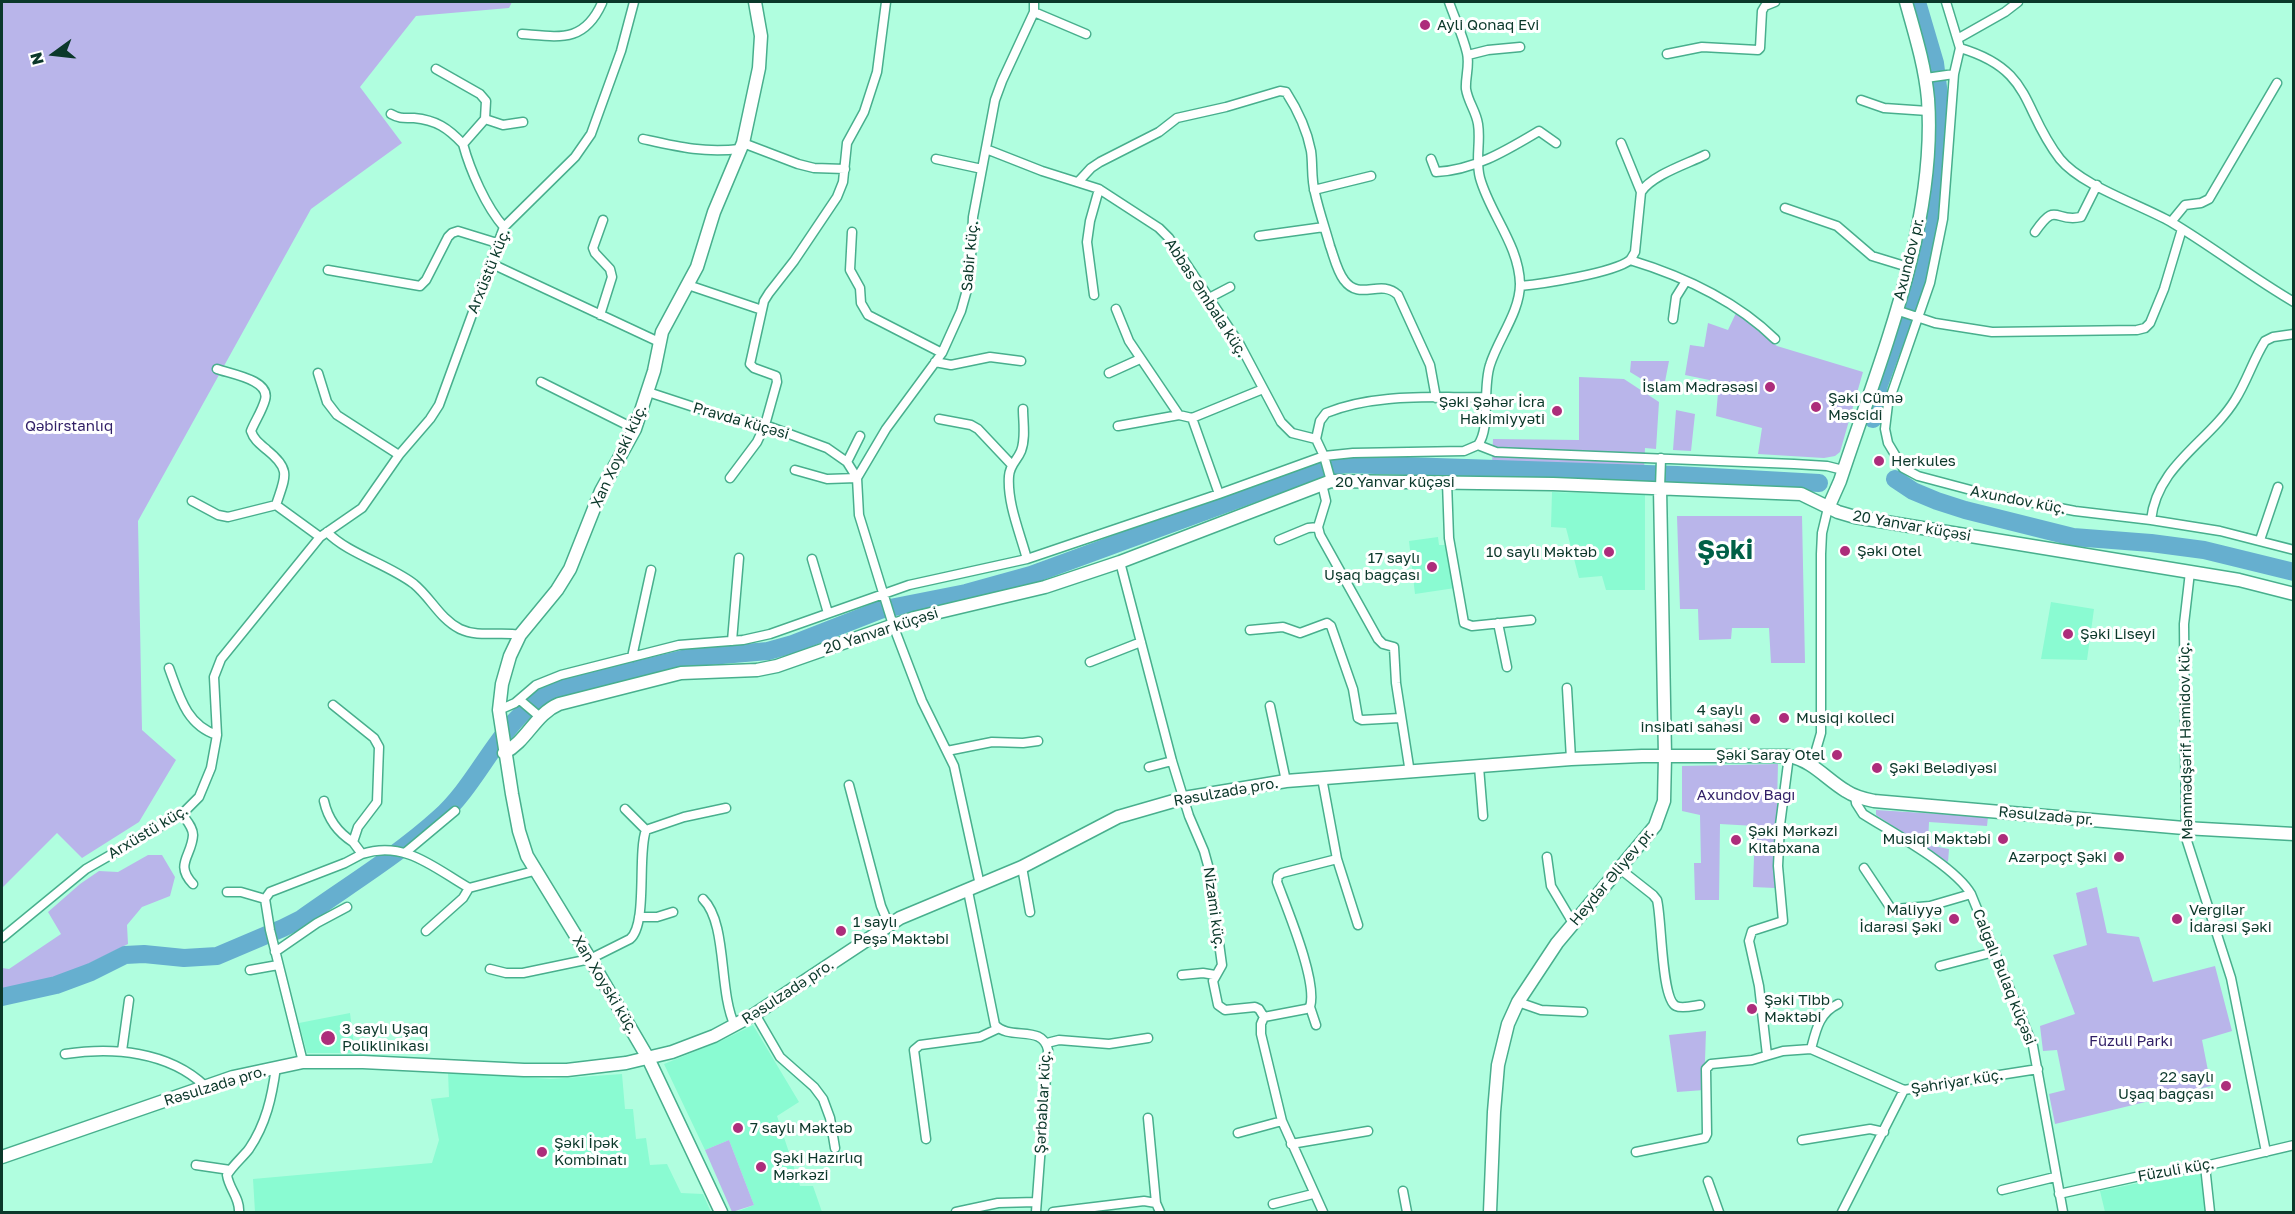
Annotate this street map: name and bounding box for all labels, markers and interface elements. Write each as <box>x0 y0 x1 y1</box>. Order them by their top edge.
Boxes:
place label: Ayli Qonaq Evi <box>1437 16 1539 34</box>
marker: Ayli Qonaq Evi <box>1418 18 1432 32</box>
north arrow <box>24 24 84 84</box>
text: N <box>25 50 48 67</box>
street label: Axundov pr. <box>1890 216 1928 302</box>
street label: Sabir küç. <box>958 220 982 292</box>
street label: Arxüstü küç. <box>464 226 514 316</box>
street label: Abbas Əmbala küç. <box>1161 235 1251 361</box>
place label: İslam Mədrəsəsi <box>1642 378 1758 396</box>
marker: İslam Mədrəsəsi <box>1763 380 1777 394</box>
place label: Şəki Cümə Məscidi <box>1828 389 1903 424</box>
place label: Şəki Şəhər İcra Hakimiyyəti <box>1439 393 1545 428</box>
street label: Pravda küçəsi <box>691 399 791 443</box>
marker: Şəki Cümə Məscidi <box>1809 400 1823 414</box>
street label: Xan Xoyski küç. <box>587 401 651 511</box>
marker: Şəki Şəhər İcra Hakimiyyəti <box>1550 404 1564 418</box>
park label: Qəbirstanlıq <box>25 417 113 435</box>
place label: Herkules <box>1891 452 1956 470</box>
marker: Herkules <box>1872 454 1886 468</box>
street label: 20 Yanvar küçəsi <box>1335 473 1455 491</box>
street label: Axundov küç. <box>1969 482 2067 518</box>
street label: 20 Yanvar küçəsi <box>1852 507 1972 545</box>
district label: Şəki <box>1697 534 1753 566</box>
place label: Şəki Otel <box>1857 542 1922 560</box>
place label: 10 saylı Məktəb <box>1486 543 1597 561</box>
marker: Şəki Otel <box>1838 544 1852 558</box>
marker: 10 saylı Məktəb <box>1602 545 1616 559</box>
place label: 17 saylı Uşaq bağçası <box>1324 549 1420 584</box>
marker: 17 saylı Uşaq bağçası <box>1425 560 1439 574</box>
street label: 20 Yanvar küçəsi <box>821 604 941 658</box>
place label: Şəki Liseyi <box>2080 625 2156 643</box>
marker: Şəki Liseyi <box>2061 627 2075 641</box>
street label: Məmmədşərif Həmidov küç. <box>2175 642 2197 840</box>
place label: 4 saylı insibati sahəsi <box>1641 701 1743 736</box>
place label: Musiqi kolleci <box>1796 709 1894 727</box>
marker: Musiqi kolleci <box>1777 711 1791 725</box>
marker: 4 saylı insibati sahəsi <box>1748 712 1762 726</box>
place label: Şəki Saray Otel <box>1716 746 1825 764</box>
marker: Şəki Saray Otel <box>1830 748 1844 762</box>
place label: Şəki Belədiyəsi <box>1889 759 1997 777</box>
marker: Şəki Belədiyəsi <box>1870 761 1884 775</box>
street label: Rəsulzadə pro. <box>1172 774 1280 810</box>
park label: Axundov Bağı <box>1697 786 1795 804</box>
street label: Arxüstü küç. <box>105 801 191 863</box>
street label: Rəsulzadə pr. <box>1998 803 2094 829</box>
place label: Şəki Mərkəzi Kitabxana <box>1748 822 1838 857</box>
street label: Heydər Əliyev pr. <box>1566 825 1658 929</box>
place label: Musiqi Məktəbi <box>1882 830 1991 848</box>
marker: Musiqi Məktəbi <box>1996 832 2010 846</box>
marker: Şəki Mərkəzi Kitabxana <box>1729 833 1743 847</box>
place label: Azərpoçt Şəki <box>2008 848 2107 866</box>
marker: Azərpoçt Şəki <box>2112 850 2126 864</box>
street label: Nizami küç. <box>1199 866 1229 950</box>
place label: Maliyyə İdarəsi Şəki <box>1859 901 1942 936</box>
place label: Vergilər İdarəsi Şəki <box>2189 901 2272 936</box>
street label: Calğalı Bulaq küçəsi <box>1968 906 2040 1048</box>
marker: Maliyyə İdarəsi Şəki <box>1947 912 1961 926</box>
marker: Vergilər İdarəsi Şəki <box>2170 912 2184 926</box>
place label: 1 saylı Peşə Məktəbi <box>853 913 949 948</box>
marker: 1 saylı Peşə Məktəbi <box>834 924 848 938</box>
street label: Xan Xoyski küç. <box>568 932 642 1038</box>
street label: Rəsulzadə pro. <box>739 956 837 1028</box>
place label: Şəki Tibb Məktəbi <box>1764 991 1830 1026</box>
marker: Şəki Tibb Məktəbi <box>1745 1002 1759 1016</box>
place label: 3 saylı Uşaq Poliklinikası <box>342 1020 429 1055</box>
marker: 3 saylı Uşaq Poliklinikası <box>319 1029 337 1047</box>
park label: Füzuli Parkı <box>2089 1032 2173 1050</box>
street label: Şərbablar küç. <box>1031 1050 1055 1154</box>
street label: Rəsulzadə pro. <box>162 1062 268 1110</box>
street label: Şəhriyar küç. <box>1910 1066 2004 1098</box>
place label: 22 saylı Uşaq bağçası <box>2118 1068 2214 1103</box>
marker: 22 saylı Uşaq bağçası <box>2219 1079 2233 1093</box>
place label: 7 saylı Məktəb <box>750 1119 852 1137</box>
marker: 7 saylı Məktəb <box>731 1121 745 1135</box>
place label: Şəki İpək Kombinatı <box>554 1134 627 1169</box>
marker: Şəki İpək Kombinatı <box>535 1145 549 1159</box>
place label: Şəki Hazırlıq Mərkəzi <box>773 1149 863 1184</box>
street label: Füzuli küç. <box>2136 1154 2216 1186</box>
marker: Şəki Hazırlıq Mərkəzi <box>754 1160 768 1174</box>

